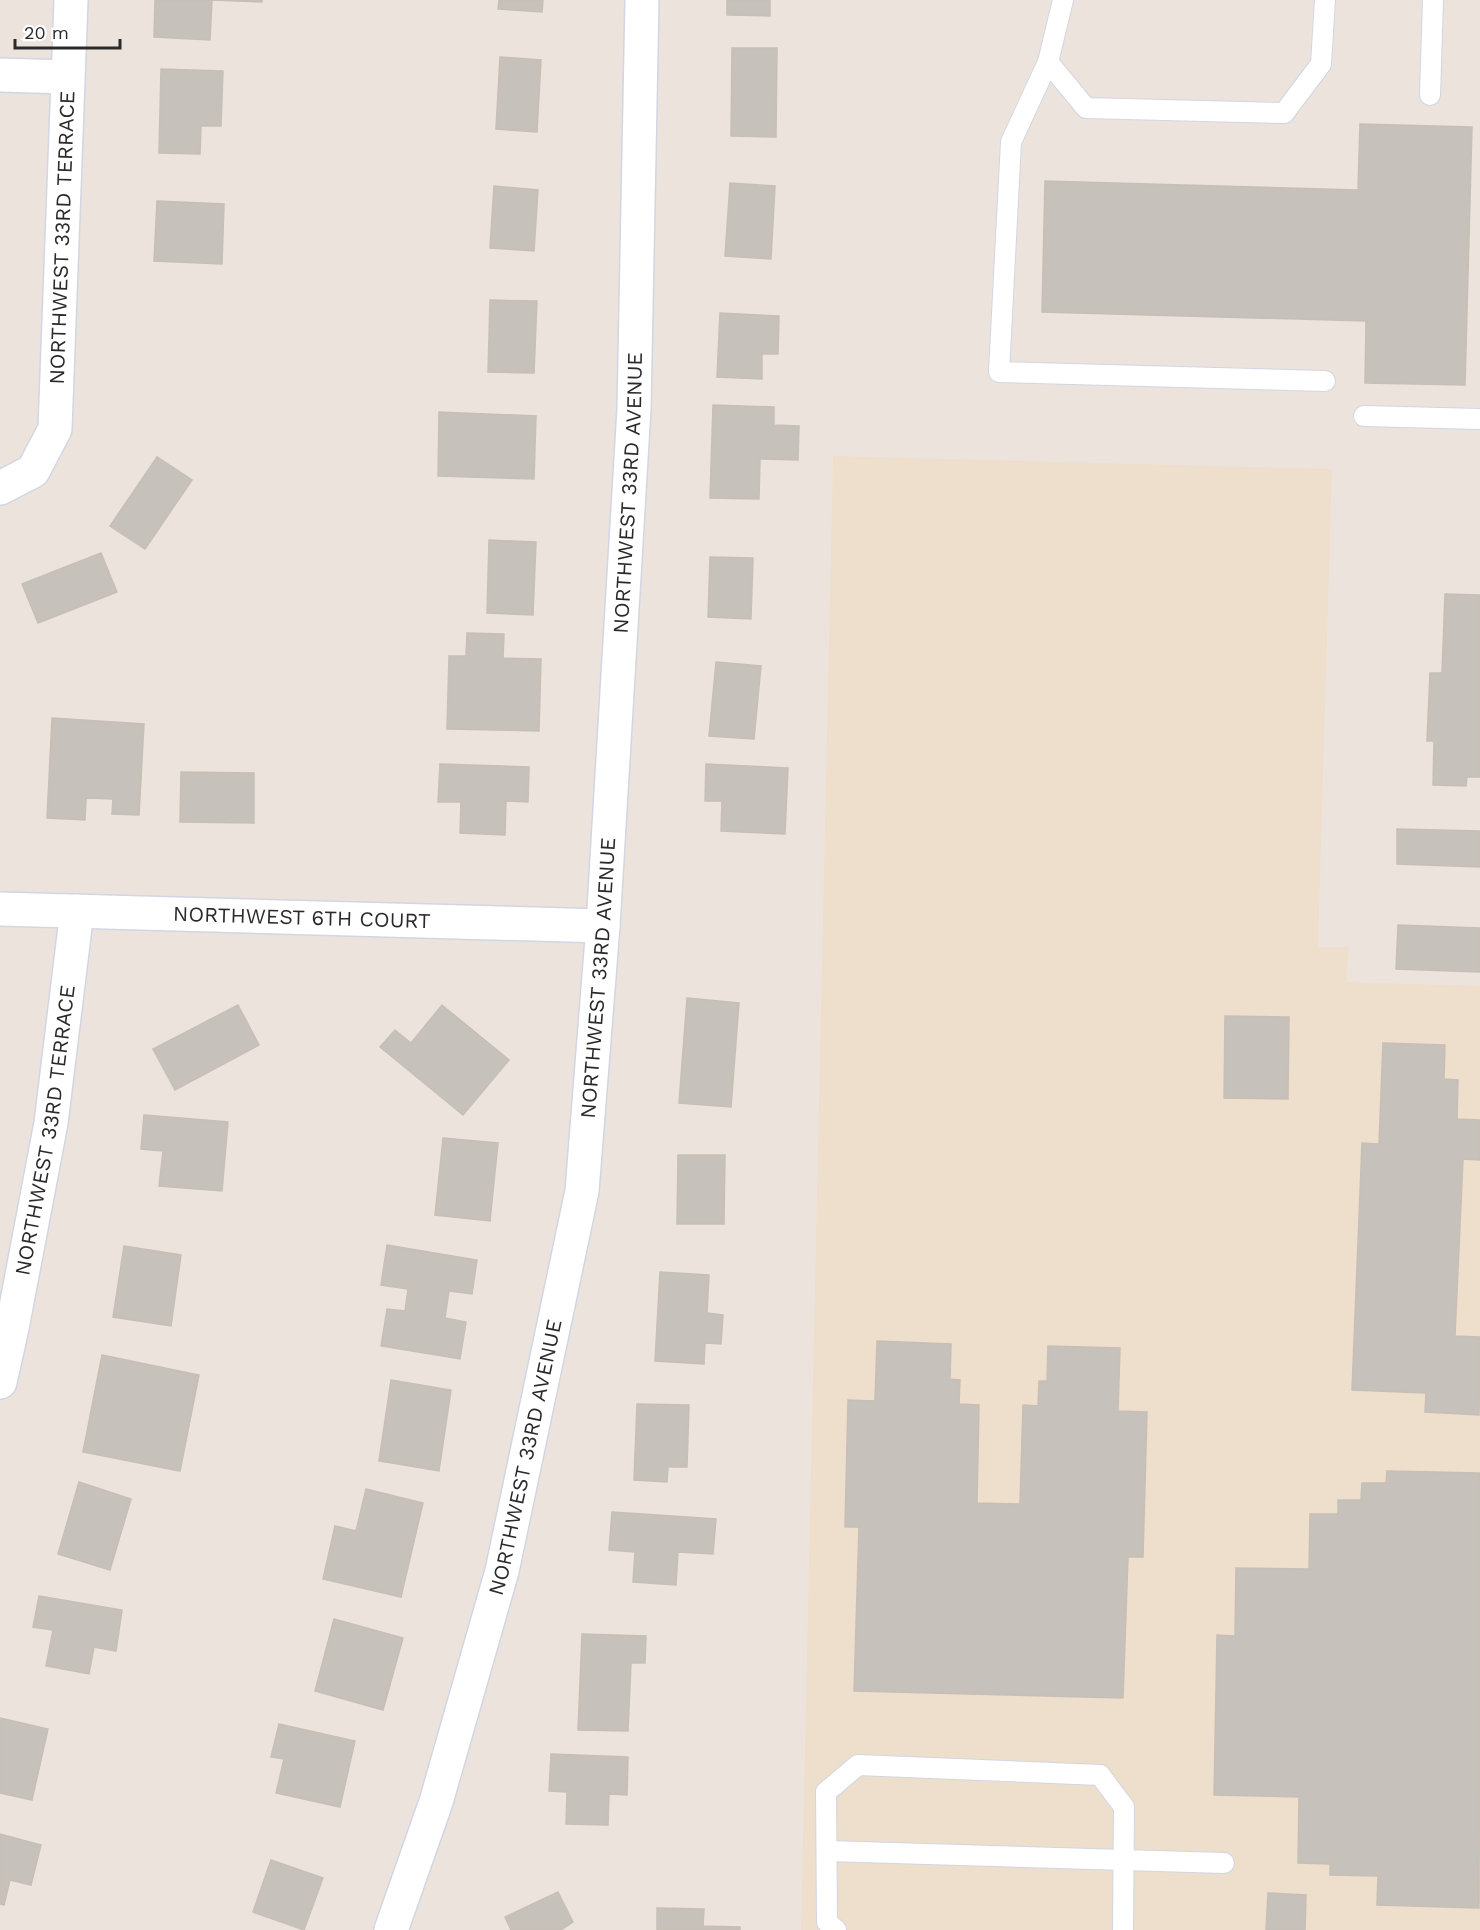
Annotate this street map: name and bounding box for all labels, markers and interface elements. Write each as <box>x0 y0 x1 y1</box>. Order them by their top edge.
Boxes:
scale bar <box>15 12 120 50</box>
text: 20 m <box>24 22 69 43</box>
street label: NORTHWEST 33RD TERRACE <box>44 90 80 385</box>
street label: NORTHWEST 33RD AVENUE <box>608 352 647 634</box>
street label: NORTHWEST 33RD AVENUE <box>575 837 620 1119</box>
street label: NORTHWEST 6TH COURT <box>173 901 431 933</box>
street label: NORTHWEST 33RD TERRACE <box>9 983 80 1278</box>
street label: NORTHWEST 33RD AVENUE <box>483 1317 567 1598</box>

